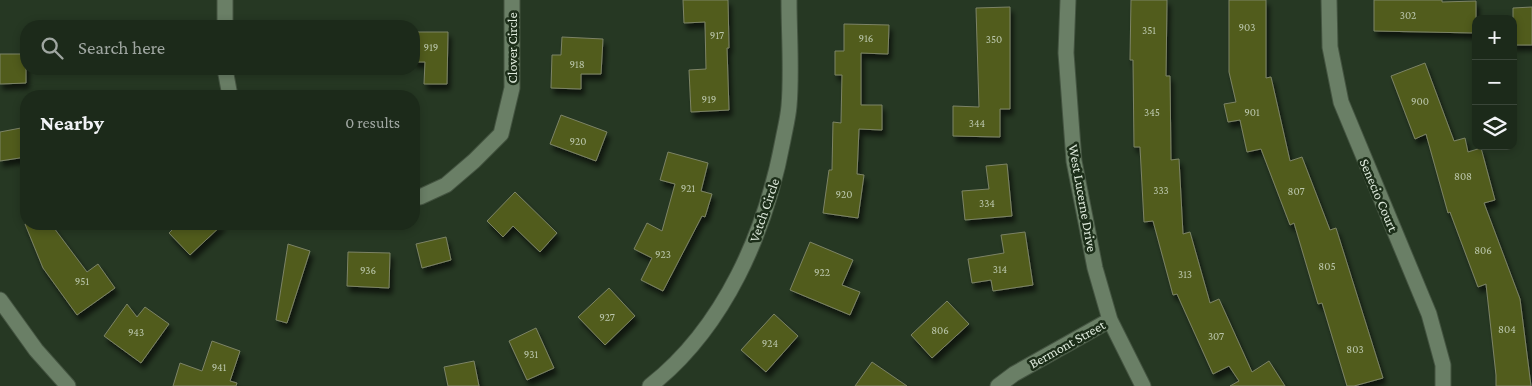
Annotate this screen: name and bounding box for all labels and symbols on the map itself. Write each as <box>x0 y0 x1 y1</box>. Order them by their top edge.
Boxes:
house number: 302 <box>1400 9 1416 21</box>
street label: Clover Circle <box>504 12 520 84</box>
house number: 903 <box>1239 21 1255 33</box>
house number: 351 <box>1142 24 1156 36</box>
house number: 917 <box>710 29 724 41</box>
house number: 916 <box>859 32 873 44</box>
house number: 350 <box>986 33 1002 45</box>
house number: 919 <box>424 41 438 53</box>
house number: 918 <box>569 58 585 70</box>
house number: 919 <box>702 93 716 105</box>
house number: 900 <box>1411 95 1429 107</box>
house number: 345 <box>1144 106 1160 118</box>
house number: 901 <box>1244 106 1260 118</box>
house number: 344 <box>969 117 986 129</box>
house number: 920 <box>570 135 586 147</box>
street label: West Lucerne Drive <box>1066 143 1100 253</box>
street label: Senecio Court <box>1356 156 1402 234</box>
house number: 808 <box>1454 170 1472 182</box>
street label: Vetch Circle <box>746 176 782 244</box>
house number: 921 <box>681 182 696 194</box>
house number: 333 <box>1153 184 1169 196</box>
house number: 807 <box>1288 185 1304 197</box>
house number: 920 <box>836 188 852 200</box>
house number: 334 <box>979 197 995 209</box>
house number: 806 <box>1474 244 1492 256</box>
house number: 923 <box>655 248 671 260</box>
house number: 805 <box>1318 260 1336 272</box>
house number: 314 <box>993 263 1008 275</box>
house number: 936 <box>360 264 376 276</box>
house number: 922 <box>814 266 830 278</box>
house number: 313 <box>1178 268 1192 280</box>
house number: 951 <box>75 275 89 287</box>
house number: 927 <box>599 311 615 323</box>
street label: Bermont Street <box>1026 316 1108 371</box>
house number: 804 <box>1498 323 1516 335</box>
house number: 806 <box>931 324 949 336</box>
house number: 943 <box>128 326 144 338</box>
house number: 307 <box>1208 330 1224 342</box>
house number: 924 <box>762 337 779 349</box>
house number: 803 <box>1346 343 1364 355</box>
house number: 931 <box>524 348 538 360</box>
house number: 941 <box>212 361 227 373</box>

